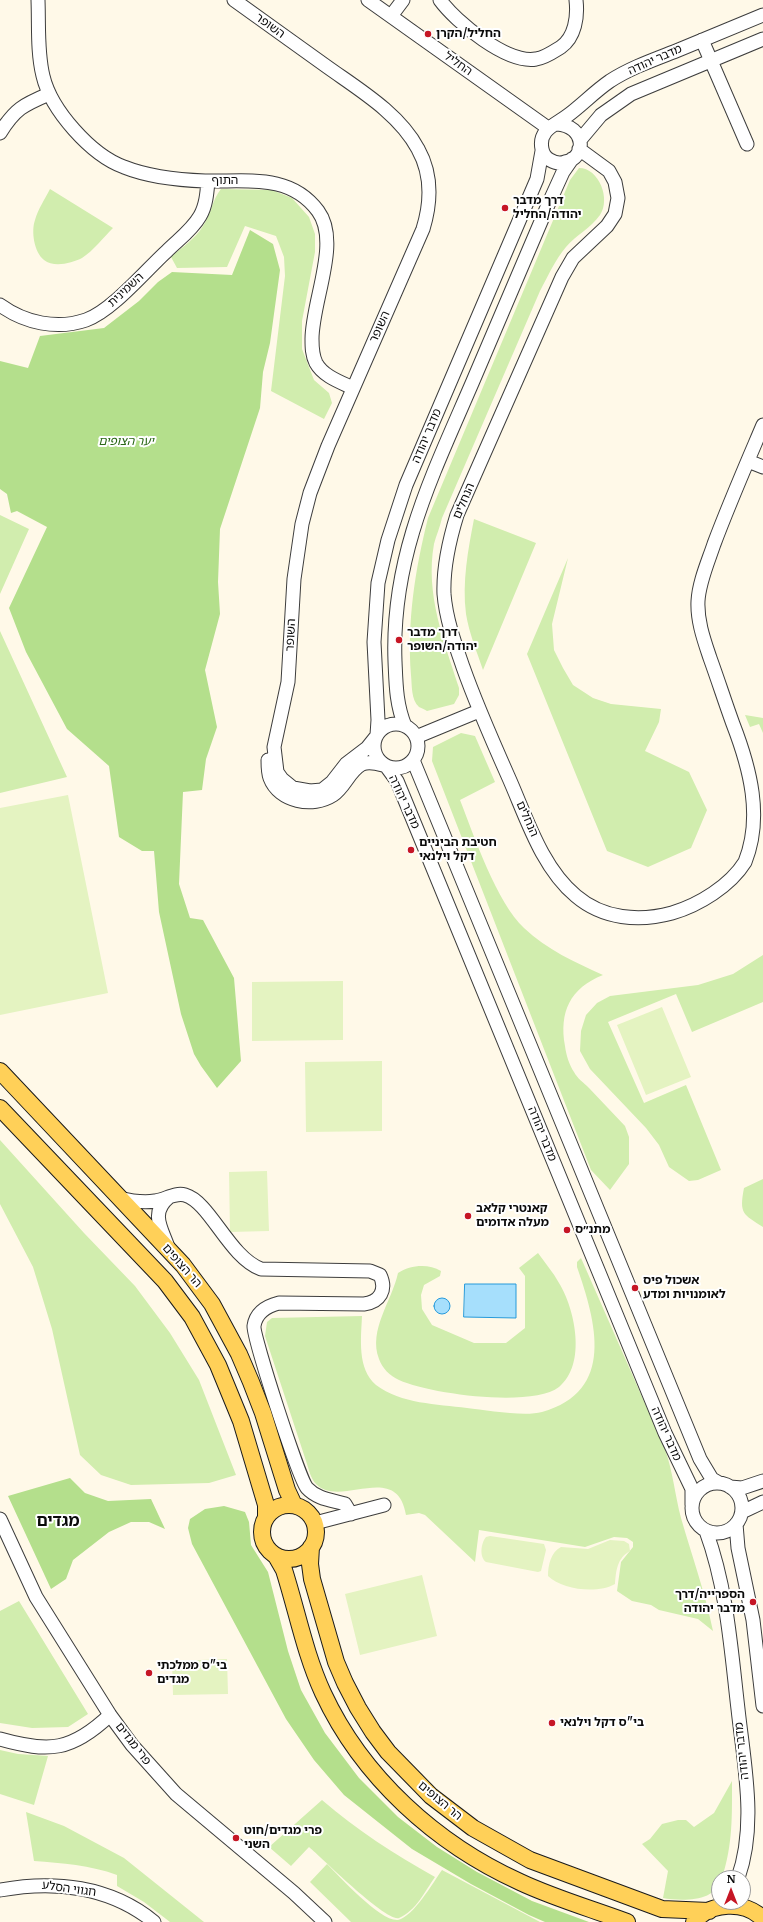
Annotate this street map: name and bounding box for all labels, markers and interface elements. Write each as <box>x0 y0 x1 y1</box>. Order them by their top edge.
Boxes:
street label: השופר <box>252 10 288 42</box>
place label: החליל/הקרן <box>436 27 501 41</box>
marker: החליל/הקרן <box>423 29 433 39</box>
street label: מדבר יהודה <box>626 42 684 78</box>
street label: החליל <box>441 49 475 79</box>
street label: התוף <box>212 174 238 188</box>
place label: דרך מדבר יהודה/החליל <box>513 194 582 222</box>
marker: דרך מדבר יהודה/החליל <box>500 203 510 213</box>
street label: השמינית <box>105 270 147 310</box>
street label: השופר <box>367 309 393 345</box>
street label: מדבר יהודה <box>409 407 445 465</box>
park label: יער הצופים <box>98 435 154 449</box>
street label: הנחלים <box>450 481 478 521</box>
street label: השופר <box>283 618 299 652</box>
place label: דרך מדבר יהודה/השופר <box>407 626 477 654</box>
marker: דרך מדבר יהודה/השופר <box>394 635 404 645</box>
street label: מדבר יהודה <box>385 773 423 831</box>
street label: הנחלים <box>513 799 541 839</box>
place label: חטיבת הביניים דקל וילנאי <box>419 836 497 864</box>
marker: חטיבת הביניים דקל וילנאי <box>406 845 416 855</box>
street label: מדבר יהודה <box>524 1104 560 1164</box>
place label: קאנטרי קלאב מעלה אדומים <box>476 1202 549 1230</box>
marker: קאנטרי קלאב מעלה אדומים <box>463 1211 473 1221</box>
place label: מתנ״ס <box>575 1223 610 1237</box>
marker: מתנ״ס <box>562 1225 572 1235</box>
street label: הר הצופים <box>159 1241 205 1291</box>
place label: אשכול פיס לאומנויות ומדע <box>643 1274 726 1302</box>
marker: אשכול פיס לאומנויות ומדע <box>630 1283 640 1293</box>
street label: מדבר יהודה <box>648 1405 684 1463</box>
district label: מגדים <box>36 1511 80 1531</box>
place label: הספרייה/דרך מדבר יהודה <box>675 1588 745 1616</box>
marker: הספרייה/דרך מדבר יהודה <box>748 1597 758 1607</box>
place label: בי"ס ממלכתי מגדים <box>157 1659 227 1687</box>
marker: בי"ס ממלכתי מגדים <box>144 1668 154 1678</box>
place label: בי"ס דקל וילנאי <box>560 1716 644 1730</box>
marker: בי"ס דקל וילנאי <box>547 1718 557 1728</box>
street label: פרי מגדים <box>112 1720 154 1768</box>
street label: מדבר יהודה <box>732 1721 752 1781</box>
street label: הר הצופים <box>415 1779 465 1823</box>
place label: פרי מגדים/חוט השני <box>244 1824 322 1852</box>
marker: פרי מגדים/חוט השני <box>231 1833 241 1843</box>
north arrow <box>711 1870 751 1910</box>
text: N <box>727 1872 735 1886</box>
street label: חגווי הסלע <box>41 1878 97 1900</box>

